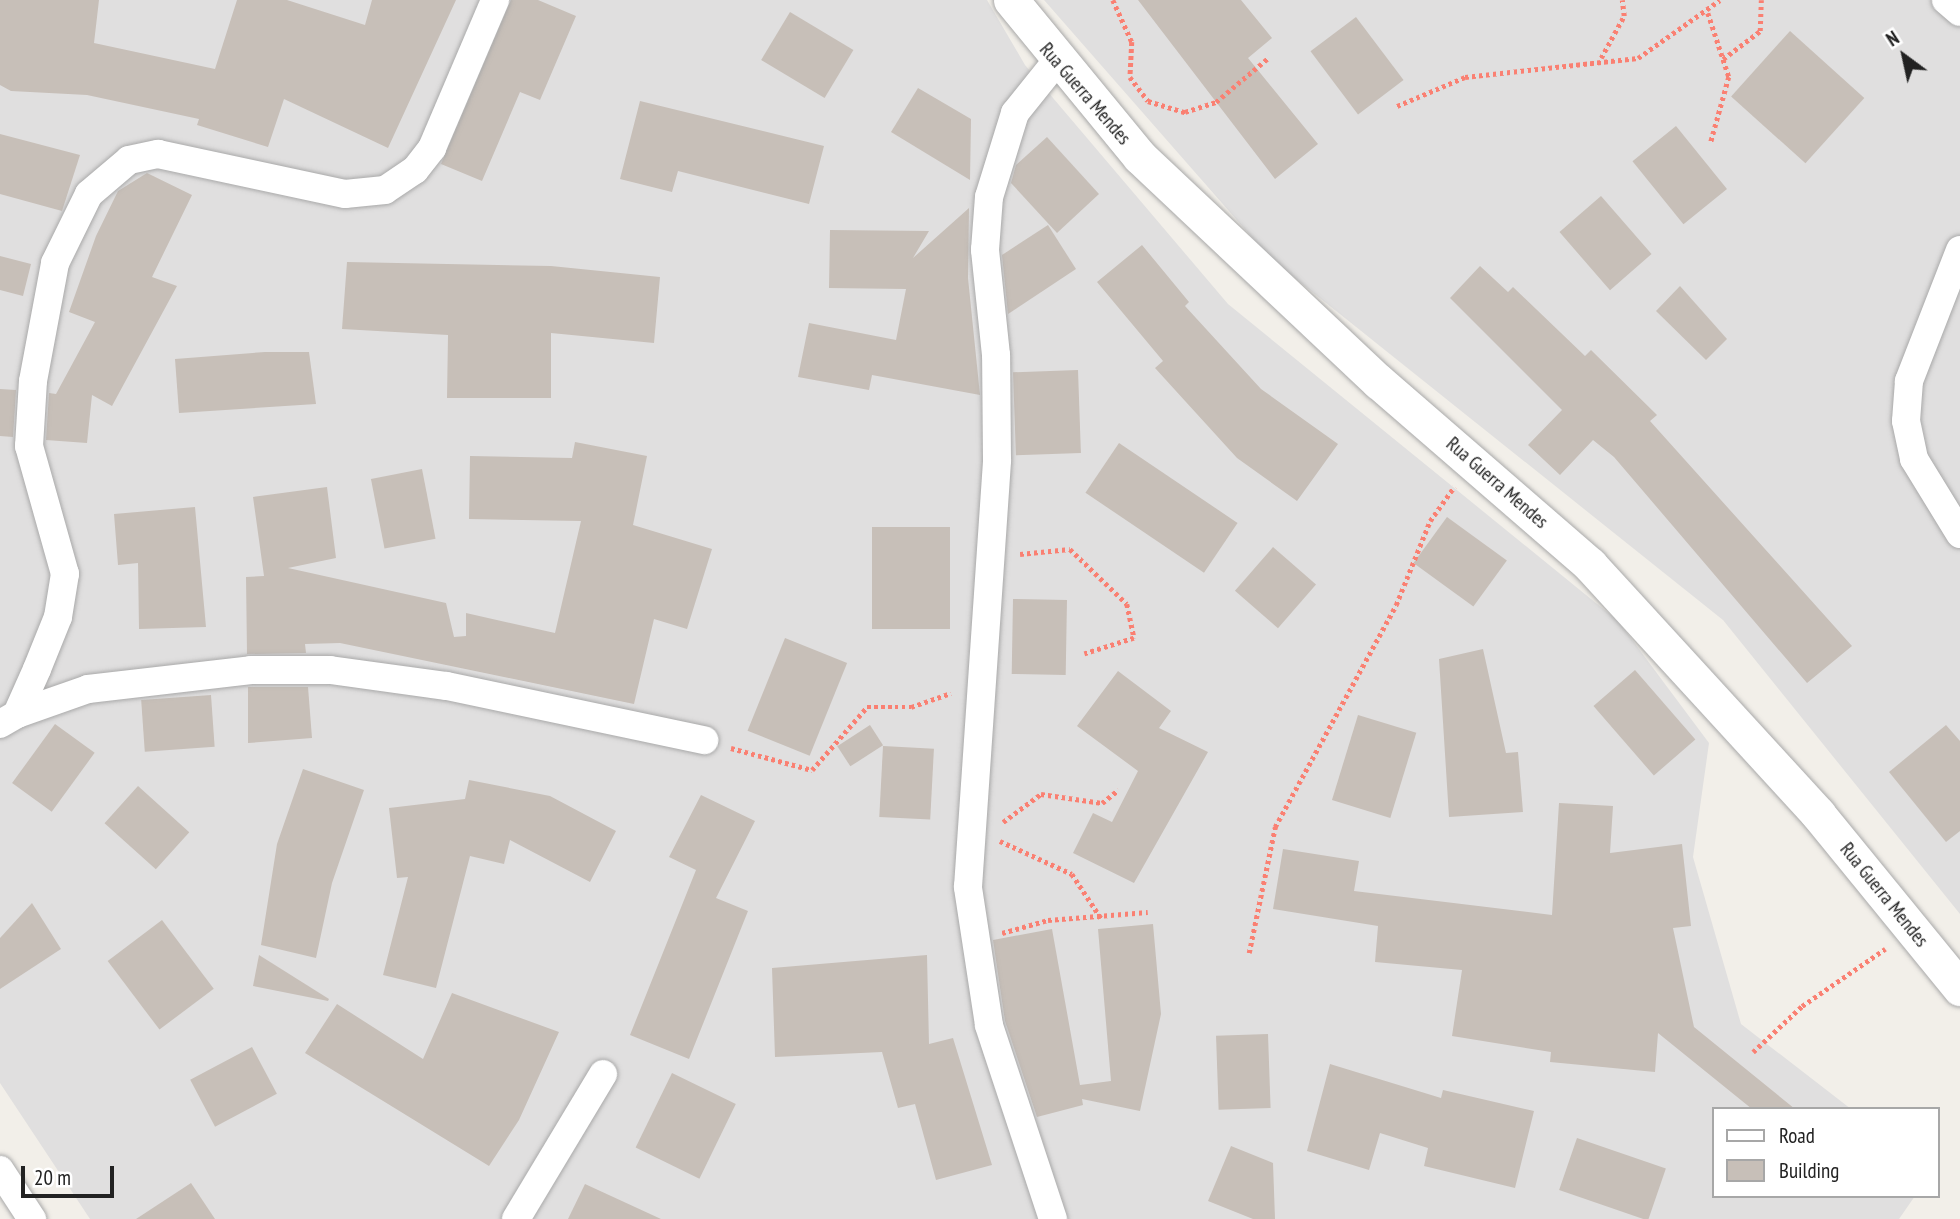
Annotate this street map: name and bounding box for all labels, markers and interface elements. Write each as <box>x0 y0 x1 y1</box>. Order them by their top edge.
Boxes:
north arrow <box>1869 21 1939 91</box>
text: N <box>1882 26 1903 51</box>
street label: Rua Guerra Mendes <box>1035 38 1135 150</box>
street label: Rua Guerra Mendes <box>1441 433 1553 533</box>
street label: Rua Guerra Mendes <box>1835 838 1933 952</box>
legend <box>1712 1107 1939 1198</box>
text: Road <box>1779 1122 1815 1149</box>
scale bar <box>24 1152 117 1196</box>
text: Building <box>1779 1157 1839 1184</box>
text: 20 m <box>34 1164 71 1191</box>

